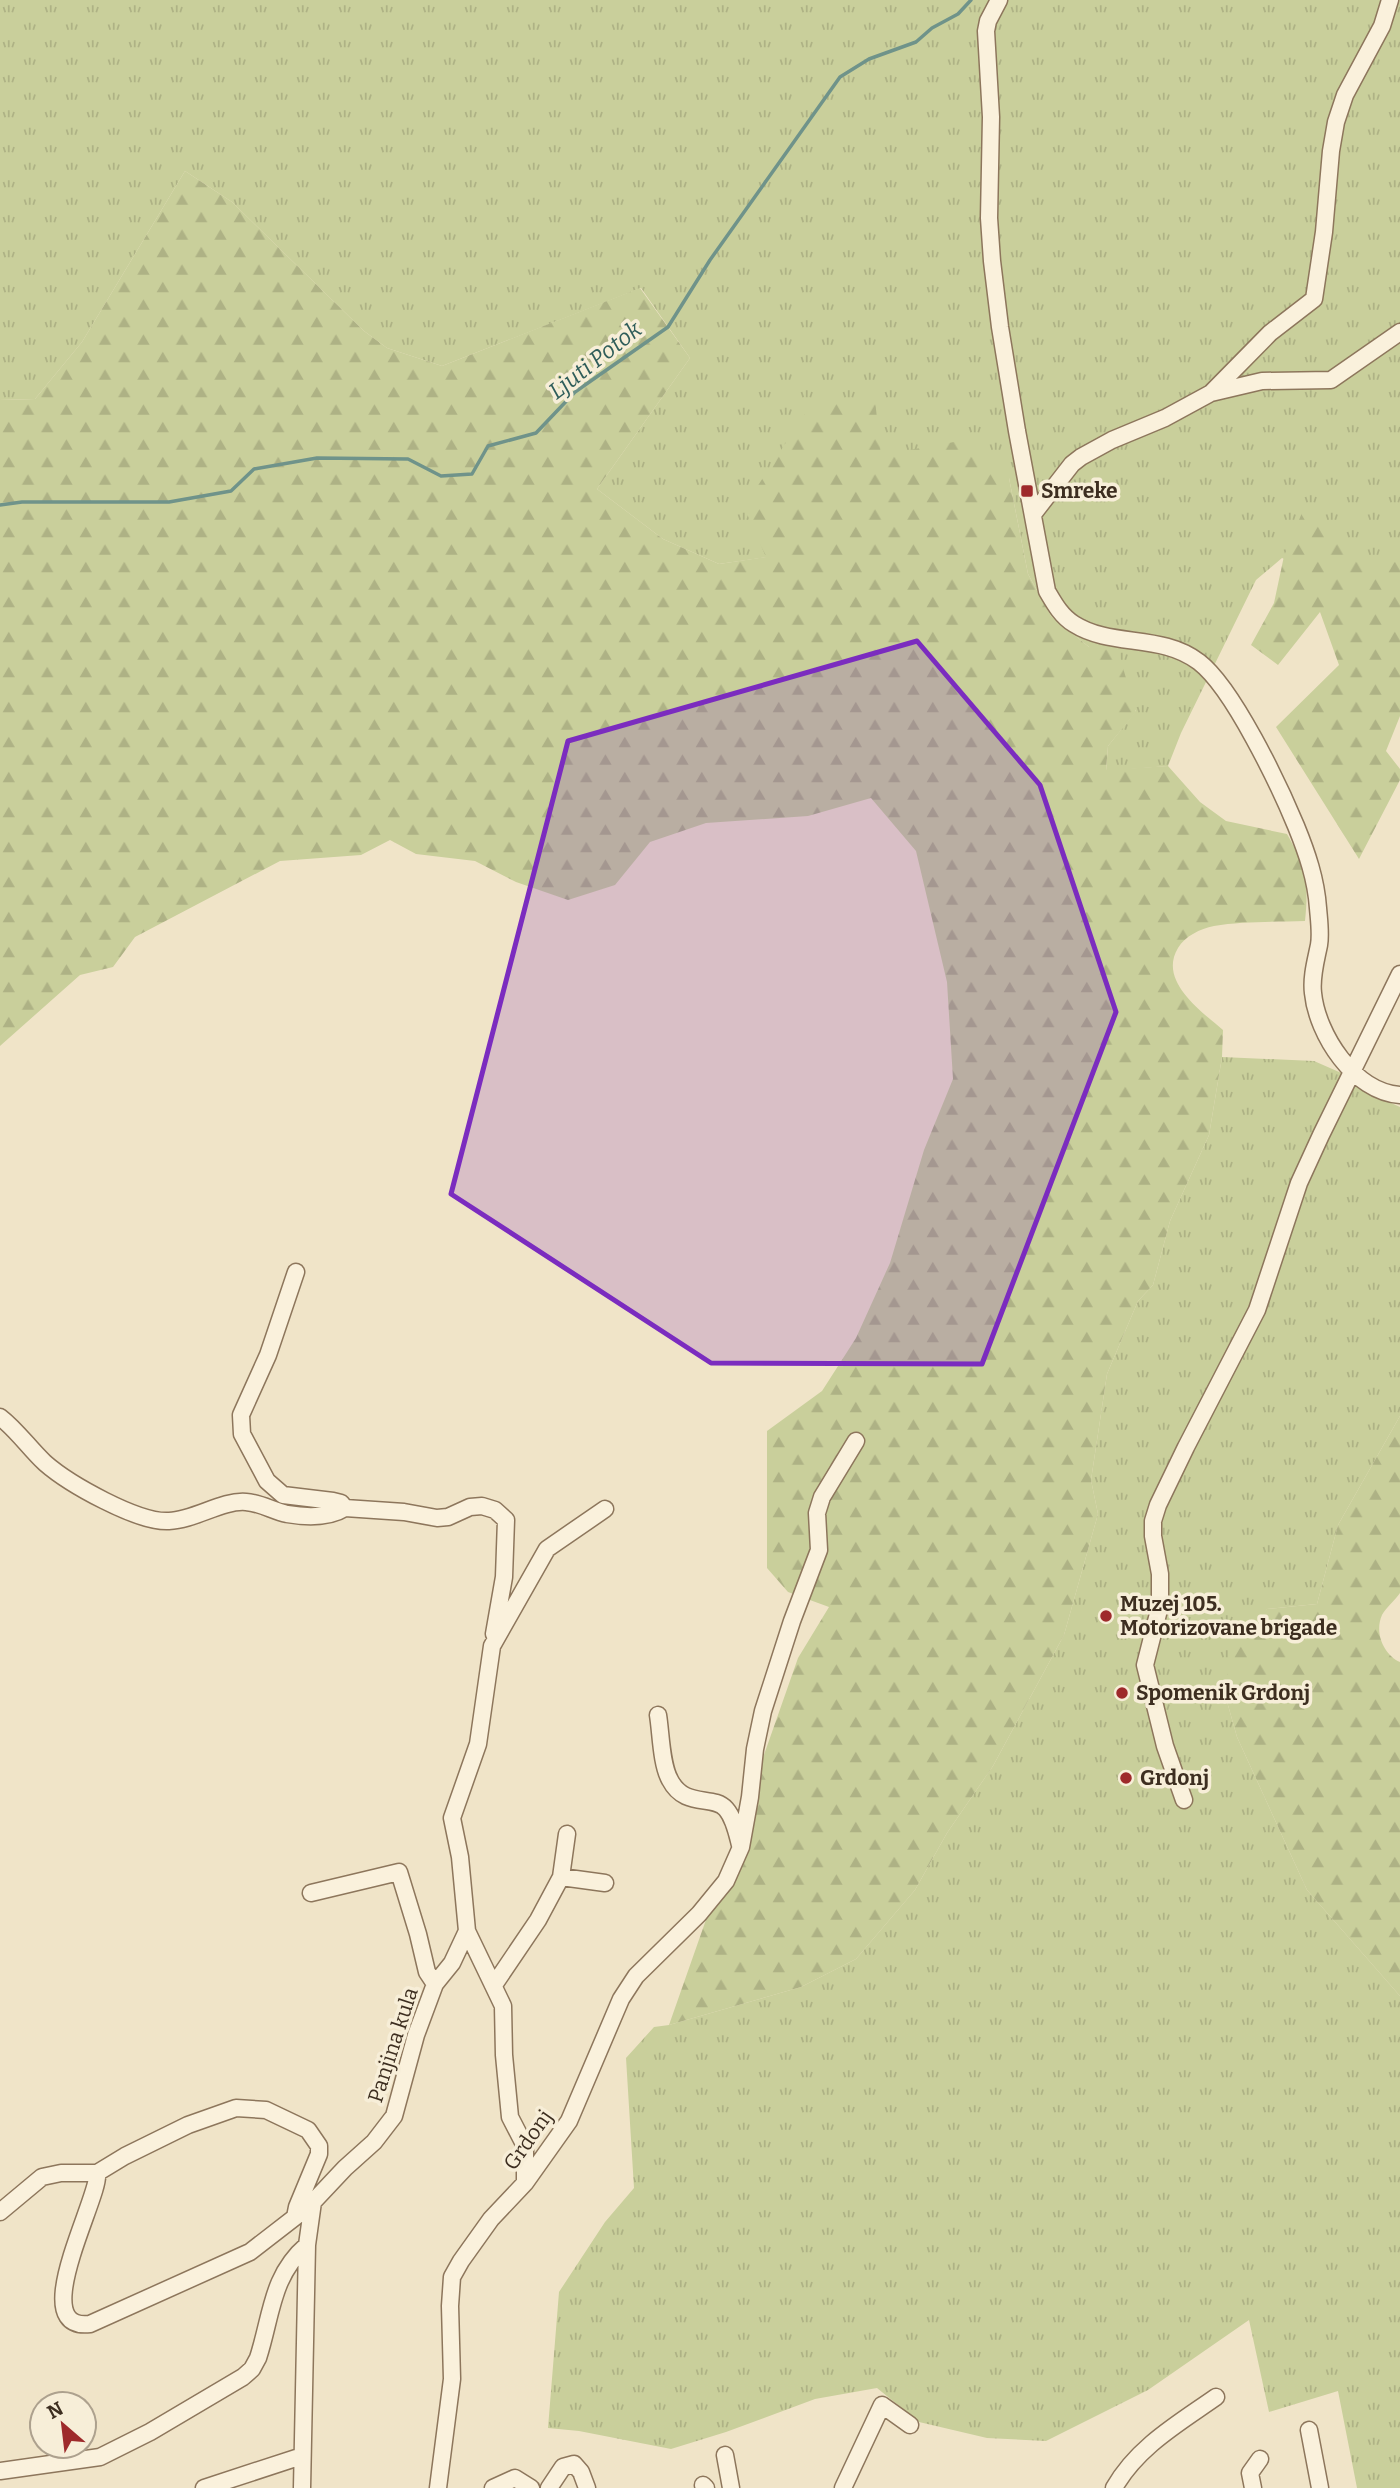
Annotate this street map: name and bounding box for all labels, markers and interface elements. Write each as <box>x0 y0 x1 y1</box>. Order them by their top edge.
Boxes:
water label: Ljuti Potok <box>543 315 648 405</box>
place label: Smreke <box>1041 478 1118 504</box>
marker: Smreke <box>1019 483 1035 499</box>
place label: Muzej 105. Motorizovane brigade <box>1120 1591 1337 1641</box>
marker: Muzej 105. Motorizovane brigade <box>1098 1608 1114 1624</box>
place label: Spomenik Grdonj <box>1136 1680 1310 1706</box>
marker: Spomenik Grdonj <box>1114 1685 1130 1701</box>
place label: Grdonj <box>1140 1765 1209 1791</box>
marker: Grdonj <box>1118 1770 1134 1786</box>
street label: Panjina kula <box>362 1984 424 2106</box>
street label: Grdonj <box>498 2105 558 2175</box>
north arrow <box>28 2390 98 2460</box>
text: N <box>43 2397 67 2424</box>

